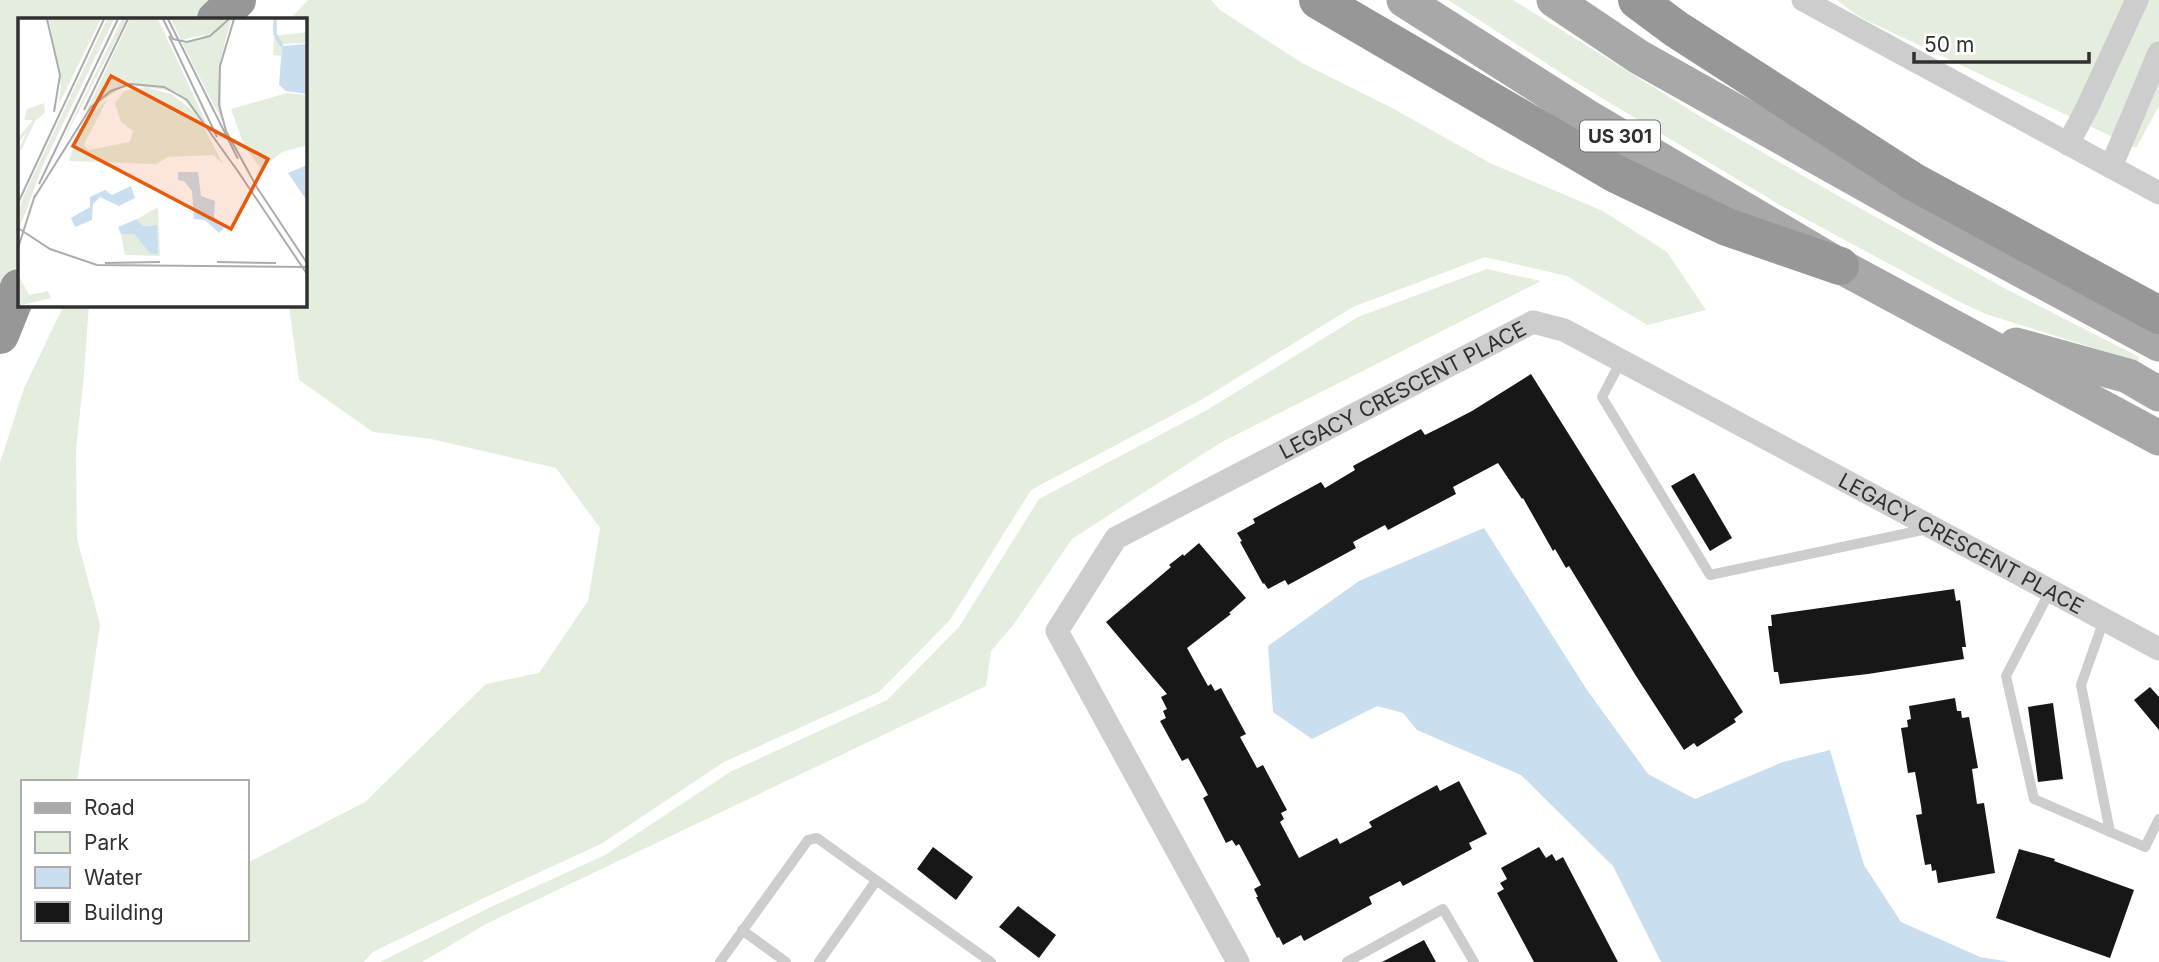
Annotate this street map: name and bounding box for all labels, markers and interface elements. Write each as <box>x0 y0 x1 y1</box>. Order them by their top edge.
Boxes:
inset map <box>18 18 306 306</box>
scale bar <box>1914 21 2089 65</box>
text: 50 m <box>1924 32 1974 57</box>
road number: US 301 <box>1580 120 1660 152</box>
street label: LEGACY CRESCENT PLACE <box>1275 315 1530 464</box>
street label: LEGACY CRESCENT PLACE <box>1835 467 2088 619</box>
legend <box>21 780 248 941</box>
text: Road <box>84 795 135 820</box>
text: Park <box>84 830 129 855</box>
text: Water <box>84 865 142 890</box>
text: Building <box>84 900 164 925</box>

